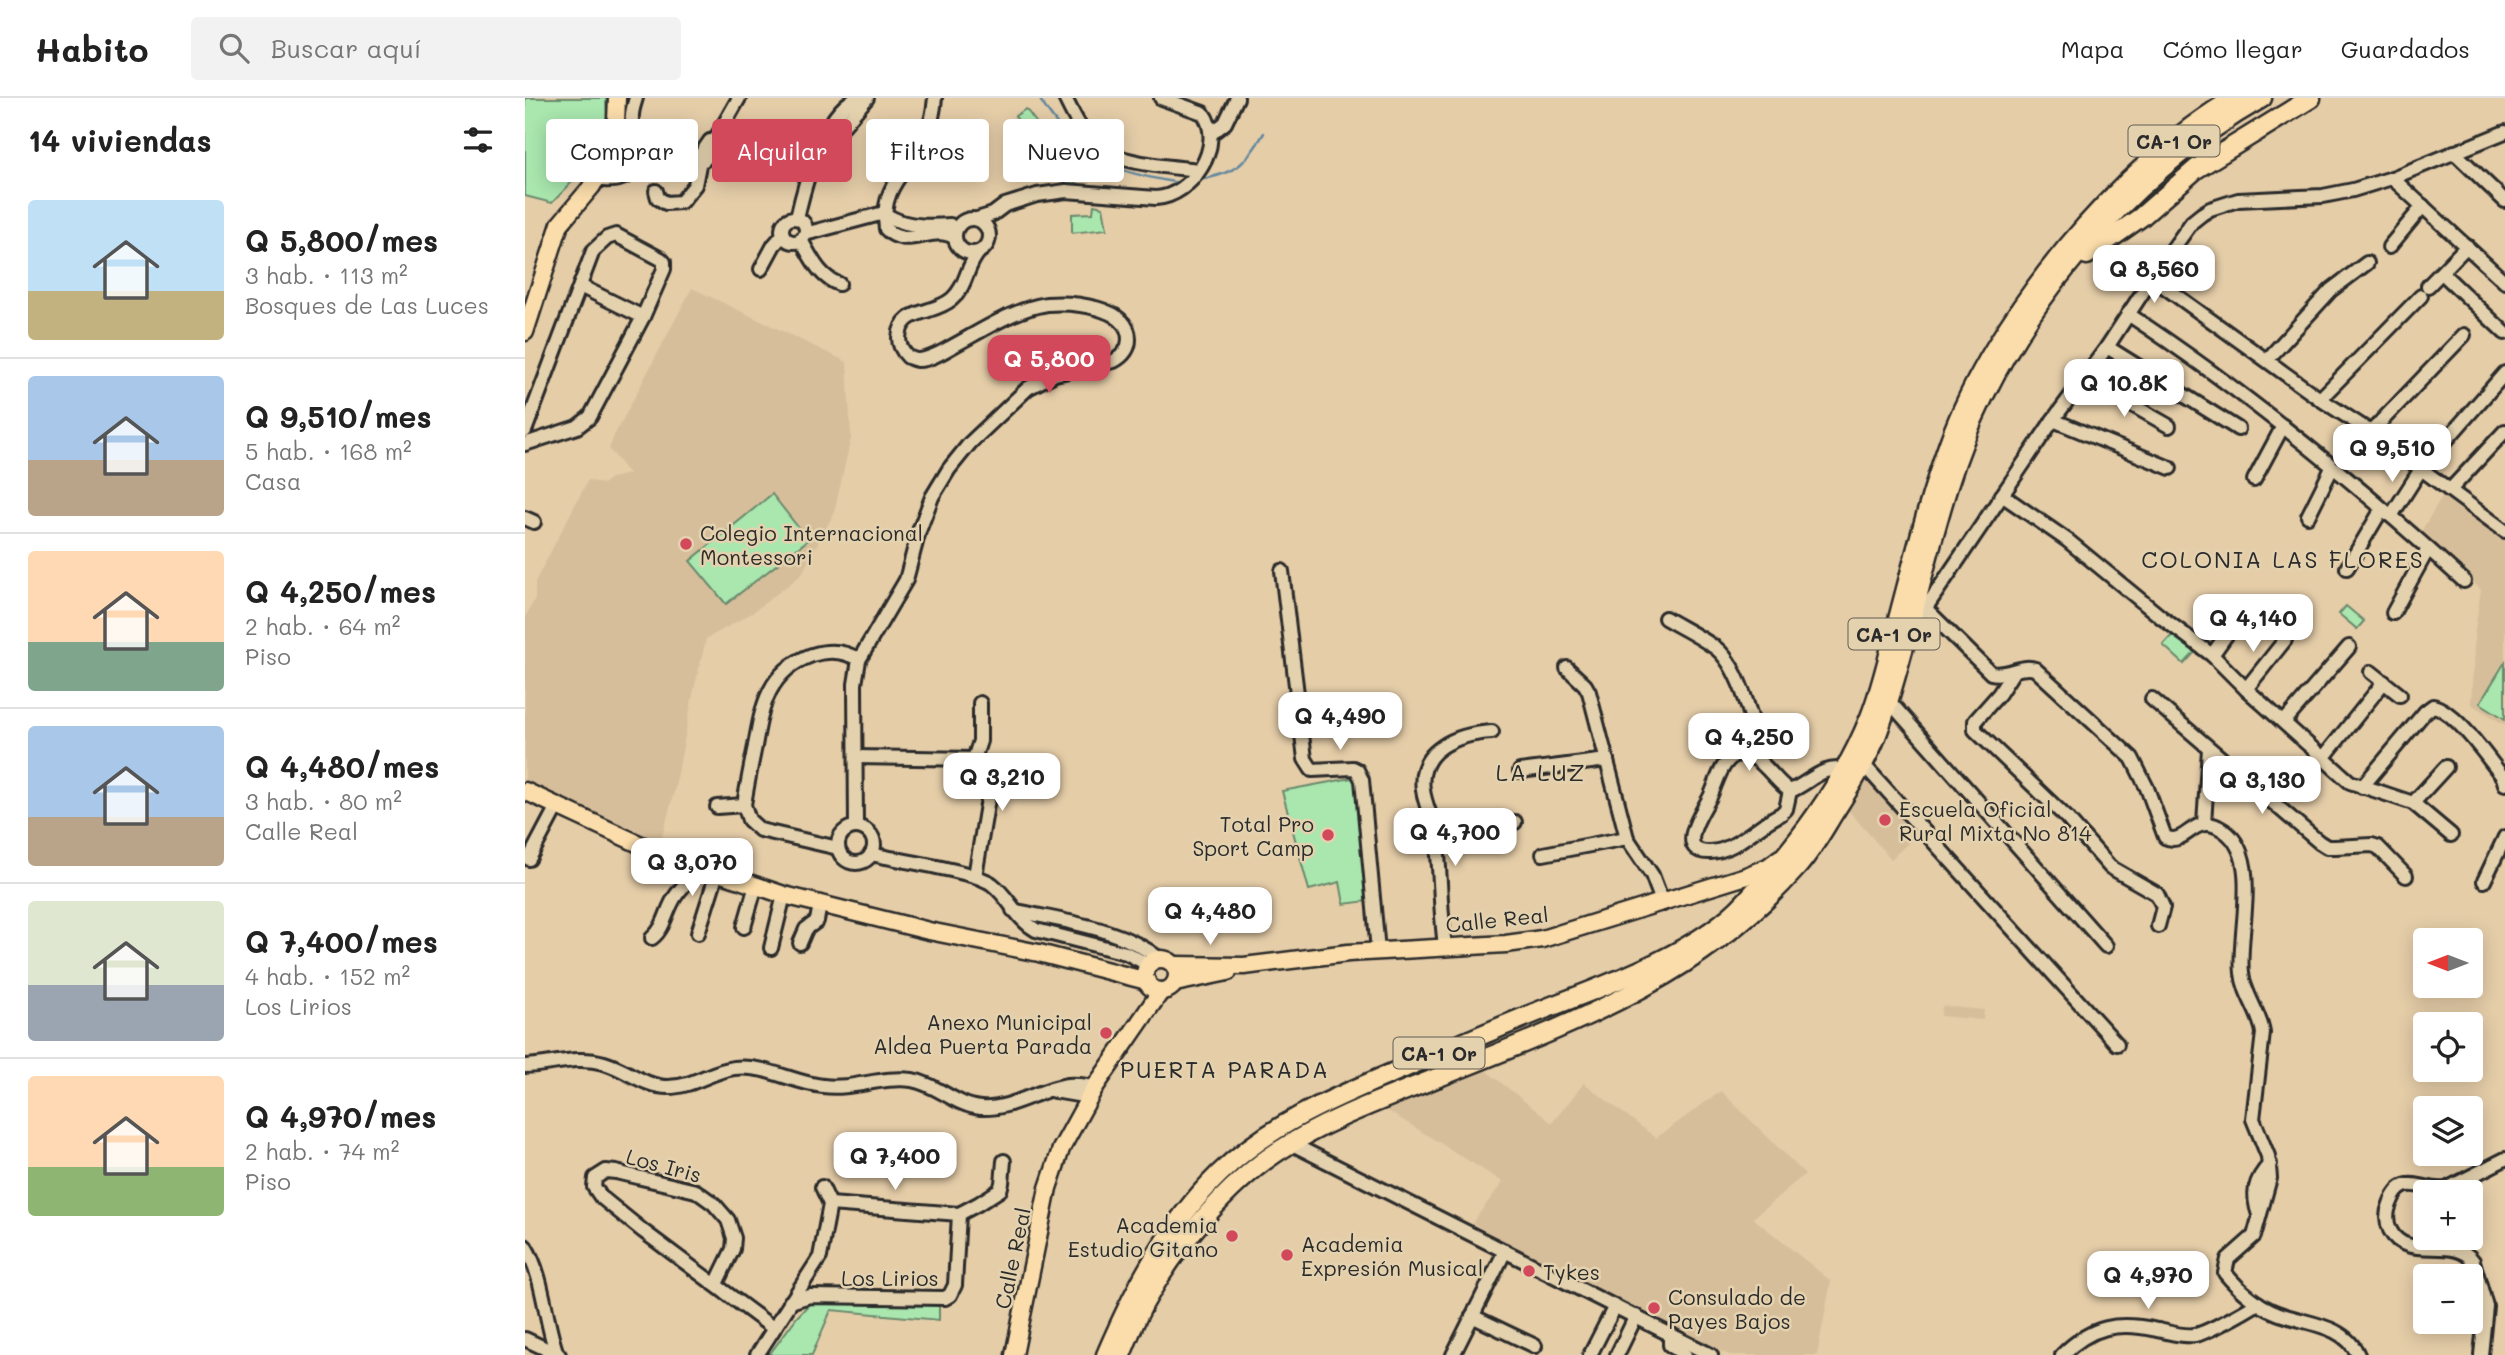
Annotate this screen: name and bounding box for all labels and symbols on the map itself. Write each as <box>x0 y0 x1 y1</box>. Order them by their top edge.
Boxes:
road number: CA-1 Or <box>2129 126 2219 156</box>
pin: Q 8,560 <box>2089 246 2219 305</box>
pin: Q 5,800 <box>984 336 1114 395</box>
pin: Q 10.8K <box>2059 360 2189 419</box>
pin: Q 9,510 <box>2327 424 2457 484</box>
place label: Colegio Internacional Montessori <box>700 519 923 570</box>
marker: Colegio Internacional Montessori <box>678 536 694 552</box>
district label: COLONIA LAS FLORES <box>2141 544 2425 574</box>
pin: Q 4,140 <box>2188 594 2318 654</box>
road number: CA-1 Or <box>1849 618 1939 650</box>
pin: Q 4,490 <box>1275 692 1405 752</box>
pin: Q 4,250 <box>1684 714 1814 773</box>
pin: Q 3,210 <box>937 754 1067 813</box>
pin: Q 3,130 <box>2197 756 2327 816</box>
district label: LA LUZ <box>1496 757 1586 787</box>
place label: Escuela Oficial Rural Mixta No 814 <box>1899 795 2092 846</box>
pin: Q 4,700 <box>1390 808 1520 868</box>
place label: Total Pro Sport Camp <box>1192 810 1314 861</box>
marker: Escuela Oficial Rural Mixta No 814 <box>1877 812 1893 828</box>
marker: Total Pro Sport Camp <box>1320 827 1336 843</box>
pin: Q 3,070 <box>627 838 757 898</box>
pin: Q 4,480 <box>1145 888 1275 947</box>
street label: Calle Real <box>1444 900 1550 938</box>
north arrow <box>2413 928 2483 998</box>
place label: Anexo Municipal Aldea Puerta Parada <box>873 1008 1092 1059</box>
marker: Anexo Municipal Aldea Puerta Parada <box>1098 1025 1114 1041</box>
road number: CA-1 Or <box>1394 1037 1485 1068</box>
district label: PUERTA PARADA <box>1120 1054 1330 1084</box>
pin: Q 7,400 <box>830 1132 960 1192</box>
street label: Los Iris <box>623 1142 705 1188</box>
street label: Calle Real <box>988 1205 1036 1311</box>
place label: Academia Estudio Gitano <box>1068 1211 1218 1262</box>
marker: Academia Estudio Gitano <box>1224 1228 1240 1244</box>
place label: Academia Expresión Musical <box>1301 1230 1483 1281</box>
marker: Academia Expresión Musical <box>1279 1247 1295 1263</box>
pin: Q 4,970 <box>2083 1252 2213 1311</box>
place label: Tykes <box>1543 1258 1600 1285</box>
marker: Tykes <box>1521 1263 1537 1279</box>
street label: Los Lirios <box>841 1264 939 1291</box>
place label: Consulado de Payes Bajos <box>1668 1283 1806 1334</box>
marker: Consulado de Payes Bajos <box>1646 1300 1662 1316</box>

